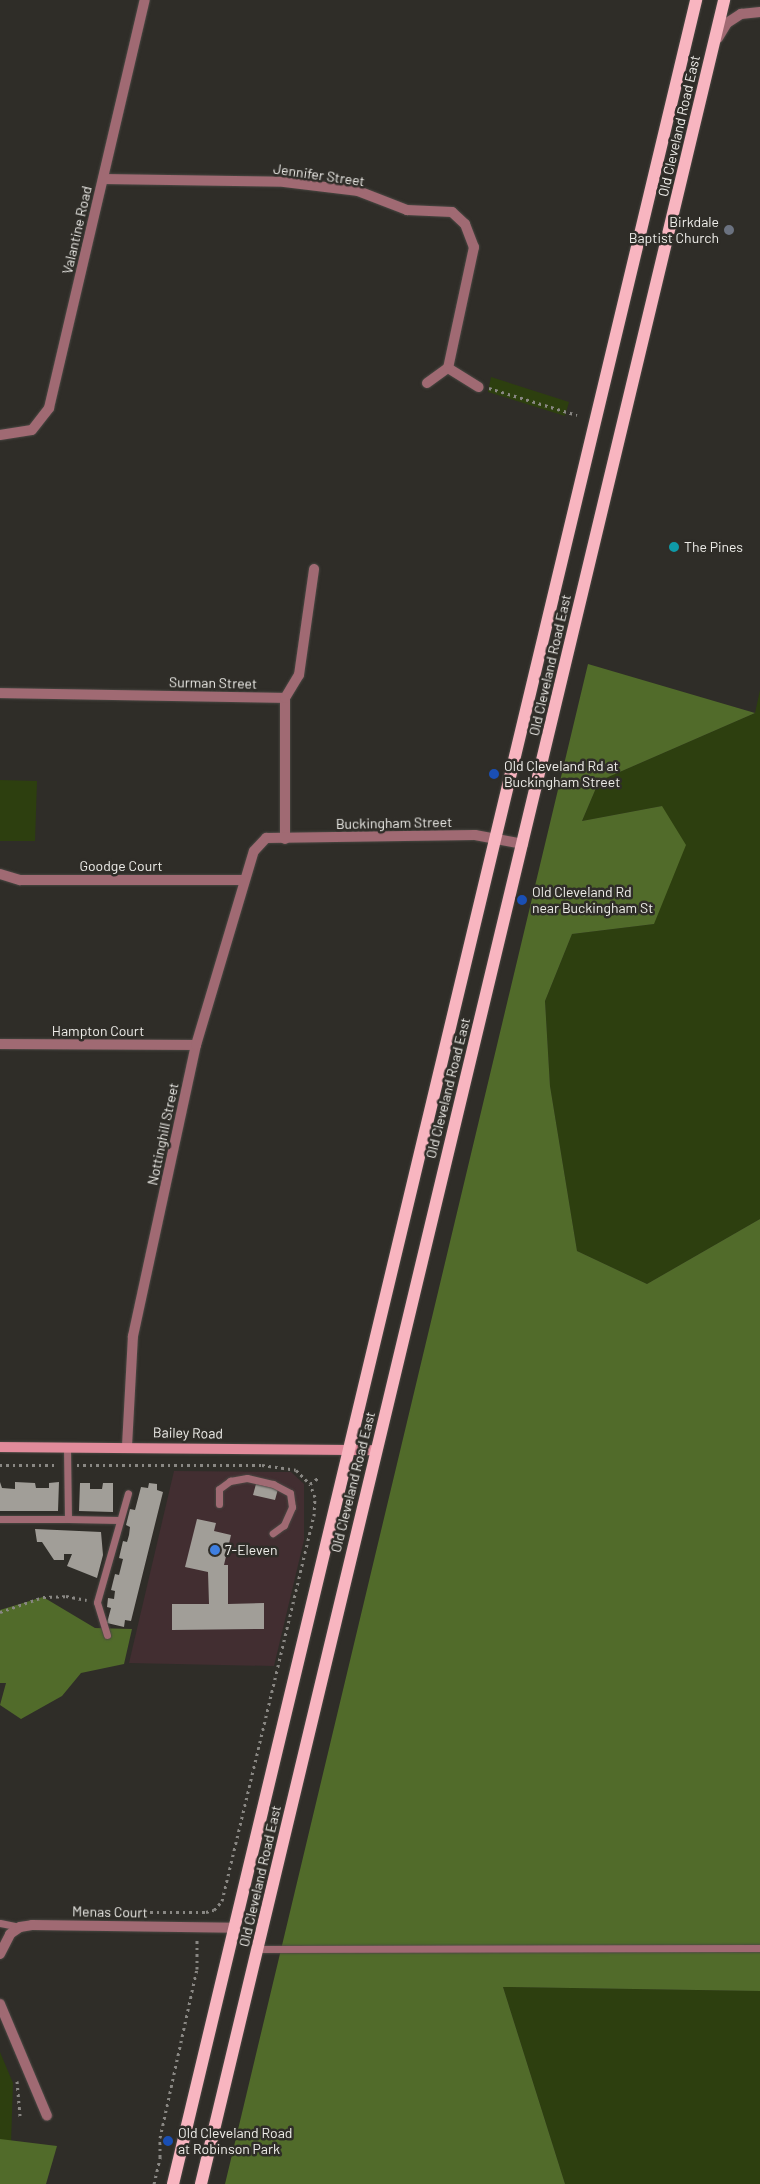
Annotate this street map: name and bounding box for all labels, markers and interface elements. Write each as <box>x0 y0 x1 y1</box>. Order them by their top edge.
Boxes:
street label: Old Cleveland Road East <box>655 54 703 198</box>
street label: Jennifer Street <box>272 160 366 190</box>
street label: Valantine Road <box>59 184 95 276</box>
place label: Birkdale Baptist Church <box>629 214 719 246</box>
marker: Birkdale Baptist Church <box>723 224 735 236</box>
place label: The Pines <box>684 539 743 555</box>
marker: The Pines <box>668 541 680 553</box>
street label: Old Cleveland Road East <box>526 593 574 737</box>
street label: Surman Street <box>169 674 257 692</box>
place label: Old Cleveland Rd at Buckingham Street <box>504 758 620 790</box>
marker: Old Cleveland Rd at Buckingham Street <box>488 768 500 780</box>
street label: Buckingham Street <box>336 814 452 832</box>
street label: Goodge Court <box>79 858 163 874</box>
place label: Old Cleveland Rd near Buckingham St <box>532 884 653 916</box>
marker: Old Cleveland Rd near Buckingham St <box>516 894 528 906</box>
street label: Old Cleveland Road East <box>422 1016 474 1160</box>
street label: Hampton Court <box>52 1023 144 1039</box>
street label: Nottinghill Street <box>144 1081 182 1187</box>
street label: Old Cleveland Road East <box>327 1410 379 1554</box>
street label: Bailey Road <box>153 1424 223 1442</box>
place label: 7-Eleven <box>225 1542 278 1558</box>
marker: 7-Eleven <box>209 1544 221 1556</box>
street label: Old Cleveland Road East <box>236 1804 284 1948</box>
street label: Menas Court <box>72 1903 148 1921</box>
place label: Old Cleveland Road at Robinson Park <box>178 2125 292 2158</box>
marker: Old Cleveland Road at Robinson Park <box>162 2135 174 2147</box>

